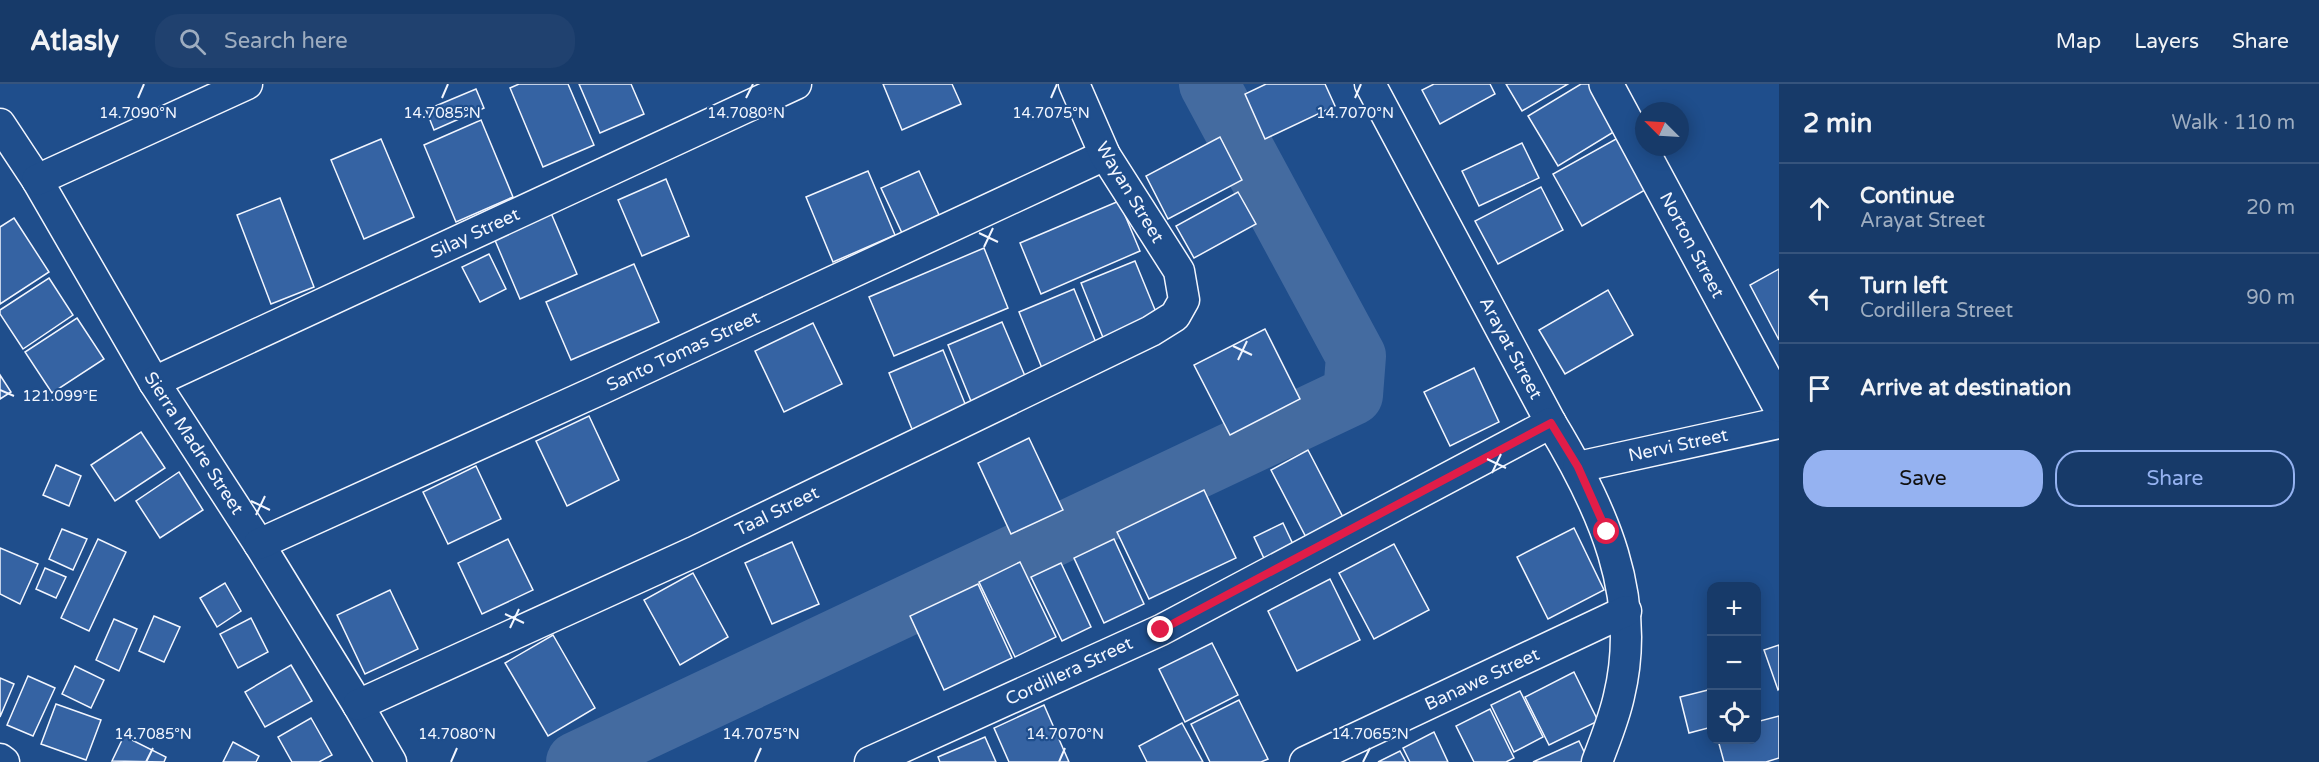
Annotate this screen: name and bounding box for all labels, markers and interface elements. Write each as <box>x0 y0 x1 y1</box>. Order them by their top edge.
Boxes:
search box <box>155 14 575 68</box>
text: Atlasly <box>30 24 119 58</box>
icon: search <box>176 25 209 58</box>
text: Search here <box>224 28 348 54</box>
text: Map <box>2056 29 2101 54</box>
text: Layers <box>2134 29 2199 54</box>
text: Share <box>2232 29 2289 54</box>
north arrow <box>1635 102 1689 156</box>
text: 14.7090°N <box>99 104 177 122</box>
text: 14.7085°N <box>403 104 481 122</box>
text: 14.7080°N <box>707 104 785 122</box>
text: 14.7075°N <box>1012 104 1090 122</box>
text: 14.7070°N <box>1316 104 1394 122</box>
text: 2 min <box>1803 108 1872 139</box>
text: Walk · 110 m <box>2172 111 2295 135</box>
street label: Wayan Street <box>1091 137 1169 247</box>
text: Continue <box>1860 183 1955 209</box>
street label: Norton Street <box>1655 188 1729 302</box>
icon: ahead <box>1803 192 1836 225</box>
text: 20 m <box>2246 196 2295 220</box>
street label: Silay Street <box>427 203 523 263</box>
text: Arayat Street <box>1860 209 1985 233</box>
text: Turn left <box>1860 273 1948 299</box>
icon: left <box>1803 282 1836 315</box>
text: 90 m <box>2246 286 2295 310</box>
street label: Arayat Street <box>1475 293 1547 403</box>
text: Cordillera Street <box>1860 299 2013 323</box>
street label: Santo Tomas Street <box>603 306 763 396</box>
street label: Sierra Madre Street <box>140 367 248 519</box>
icon: arrive <box>1803 372 1836 405</box>
text: Arrive at destination <box>1860 375 2071 401</box>
text: 121.099°E <box>22 387 98 405</box>
street label: Nervi Street <box>1626 424 1730 466</box>
button: Save <box>1803 450 2043 507</box>
button: Share <box>2055 450 2295 507</box>
street label: Taal Street <box>732 481 823 541</box>
route start <box>1593 518 1619 544</box>
map controls <box>1707 582 1761 744</box>
button: + <box>1707 582 1761 636</box>
route end <box>1147 616 1173 642</box>
street label: Cordillera Street <box>1002 632 1136 710</box>
button: − <box>1707 636 1761 690</box>
street label: Banawe Street <box>1421 643 1543 715</box>
button: locate <box>1707 690 1761 744</box>
text: 14.7085°N <box>114 725 192 743</box>
text: 14.7080°N <box>418 725 496 743</box>
text: 14.7075°N <box>722 725 800 743</box>
text: 14.7070°N <box>1026 725 1104 743</box>
text: 14.7065°N <box>1331 725 1409 743</box>

